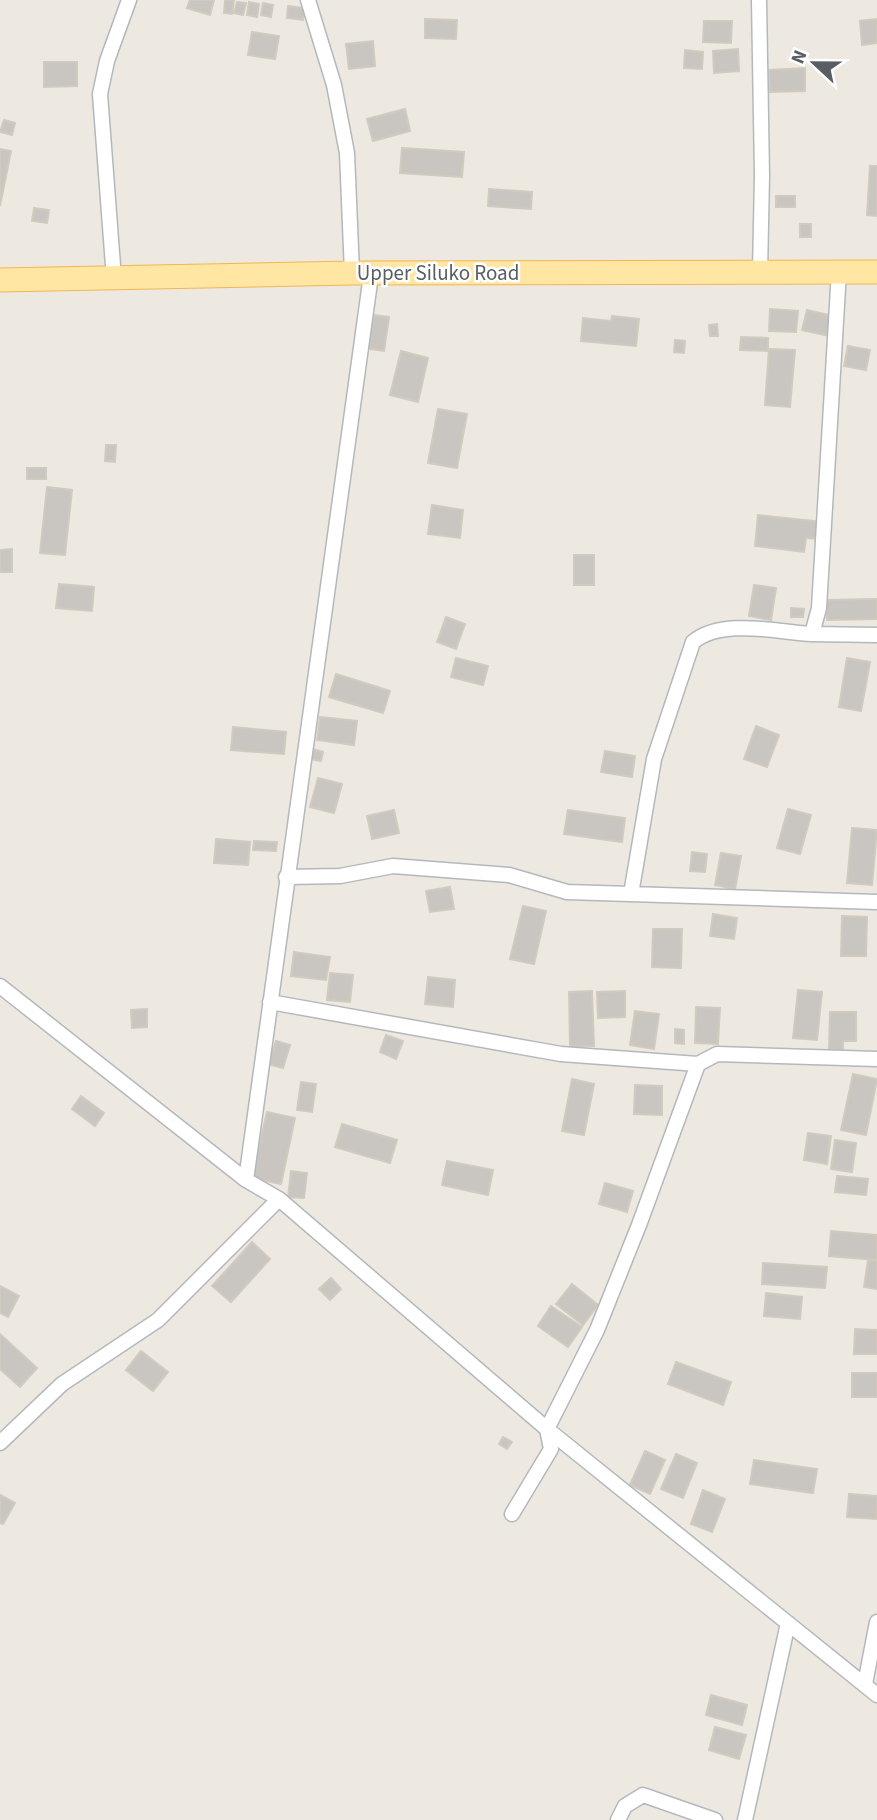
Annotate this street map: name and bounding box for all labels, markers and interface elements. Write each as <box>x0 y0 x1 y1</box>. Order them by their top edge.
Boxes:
north arrow <box>779 28 849 98</box>
text: N <box>785 46 815 68</box>
street label: Upper Siluko Road <box>357 258 519 288</box>

